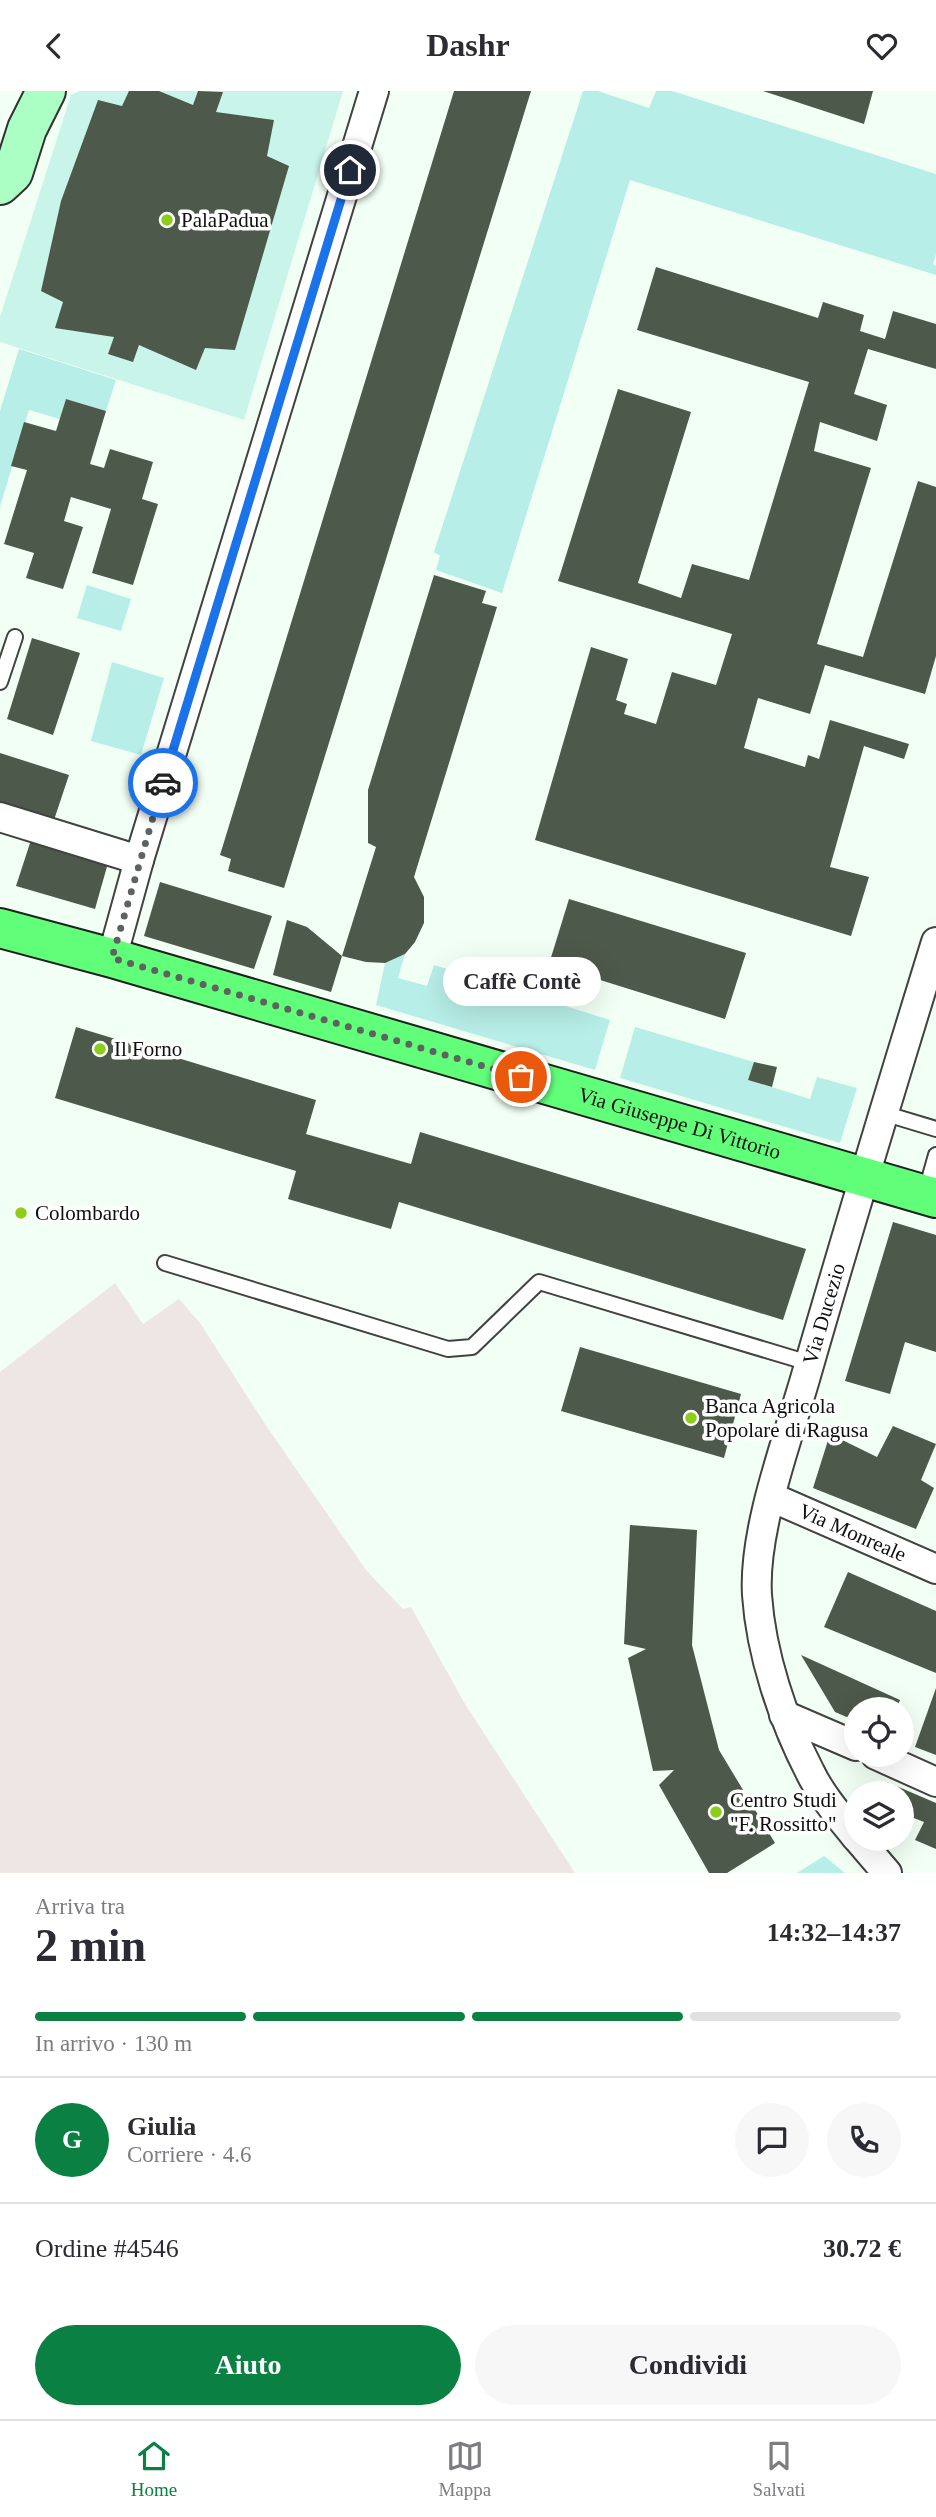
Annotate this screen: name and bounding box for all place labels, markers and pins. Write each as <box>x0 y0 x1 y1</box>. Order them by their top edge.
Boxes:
pin <box>320 140 380 200</box>
place label: PalaPadua <box>181 208 269 232</box>
marker: PalaPadua <box>159 212 175 228</box>
callout: Caffè Contè <box>442 958 600 1007</box>
place label: Il Forno <box>114 1037 182 1061</box>
marker: Il Forno <box>92 1041 108 1057</box>
pin <box>491 1047 551 1107</box>
place label: Colombardo <box>35 1201 140 1225</box>
marker: Colombardo <box>13 1205 29 1221</box>
place label: Banca Agricola Popolare di Ragusa <box>705 1394 869 1442</box>
marker: Banca Agricola Popolare di Ragusa <box>683 1410 699 1426</box>
place label: Centro Studi "F. Rossitto" <box>730 1788 837 1836</box>
marker: Centro Studi "F. Rossitto" <box>708 1804 724 1820</box>

